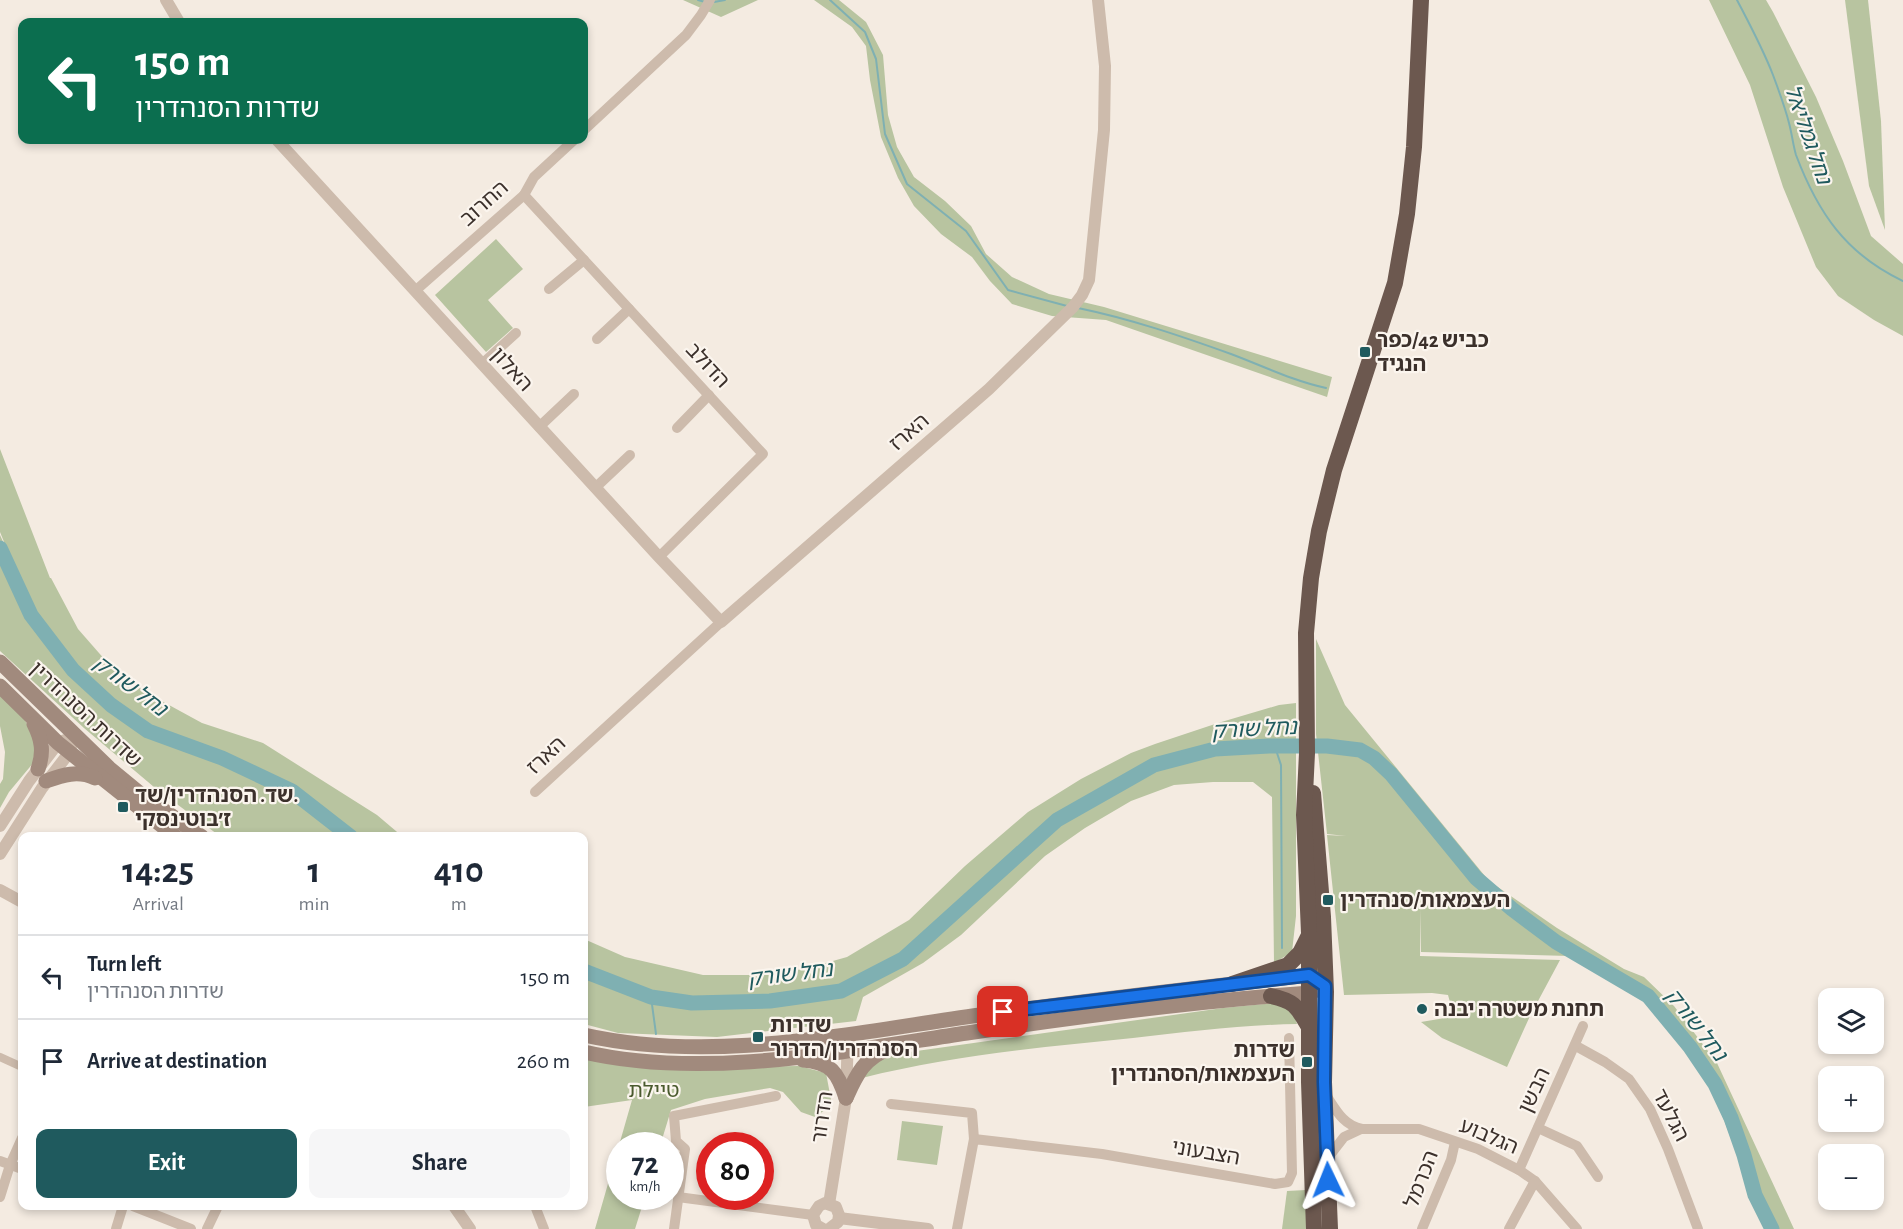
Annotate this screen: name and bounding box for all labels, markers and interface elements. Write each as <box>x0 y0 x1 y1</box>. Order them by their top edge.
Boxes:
text: 150 m <box>135 41 230 83</box>
icon: left <box>36 42 114 120</box>
water label: נחל גמליאל <box>1781 82 1836 188</box>
text: שדרות הסנהדרין <box>135 95 320 122</box>
street label: החרוב <box>456 177 512 230</box>
place label: כביש 42/כפר הנגיד <box>1377 330 1489 375</box>
street label: הדולב <box>682 339 733 392</box>
street label: האלון <box>487 344 536 395</box>
marker: כביש 42/כפר הנגיד <box>1358 345 1372 359</box>
street label: הארז <box>886 410 933 455</box>
water label: נחל שורק <box>89 651 172 722</box>
street label: שדרות הסנהדרין <box>26 658 145 771</box>
water label: נחל שורק <box>1211 716 1299 743</box>
street label: הארז <box>523 733 570 778</box>
place label: שד. הסנהדרין/שד. ז׳בוטינסקי <box>135 785 298 830</box>
marker: שד. הסנהדרין/שד. ז׳בוטינסקי <box>116 800 130 814</box>
text: 14:25 <box>122 853 194 889</box>
text: 1 <box>307 853 320 889</box>
text: 410 <box>434 853 484 889</box>
place label: העצמאות/סנהדרין <box>1340 890 1510 911</box>
marker: העצמאות/סנהדרין <box>1321 893 1335 907</box>
text: Arrival <box>132 894 184 914</box>
text: min <box>298 894 330 914</box>
text: m <box>451 894 467 914</box>
text: Turn left <box>87 953 161 975</box>
water label: נחל שורק <box>746 958 836 991</box>
icon: left <box>36 961 69 994</box>
text: 150 m <box>520 966 570 988</box>
text: שדרות הסנהדרין <box>87 982 224 1002</box>
water label: נחל שורק <box>1660 984 1732 1067</box>
pin <box>977 986 1028 1037</box>
map controls <box>1818 988 1884 1210</box>
button: layers <box>1818 988 1884 1054</box>
icon: arrive <box>986 995 1019 1028</box>
place label: תחנת משטרה יבנה <box>1434 999 1604 1020</box>
marker: תחנת משטרה יבנה <box>1415 1002 1429 1016</box>
place label: שדרות הסנהדרין/הדרור <box>770 1015 918 1060</box>
marker: שדרות הסנהדרין/הדרור <box>751 1030 765 1044</box>
place label: שדרות העצמאות/הסהנדרין <box>1111 1040 1295 1085</box>
icon: arrive <box>36 1045 69 1078</box>
text: Arrive at destination <box>87 1050 267 1072</box>
text: 260 m <box>517 1050 570 1072</box>
marker: שדרות העצמאות/הסהנדרין <box>1300 1055 1314 1069</box>
street label: הבשן <box>1515 1064 1554 1116</box>
button: + <box>1818 1066 1884 1132</box>
park label: טיילת <box>629 1080 679 1101</box>
street label: הגלעד <box>1649 1086 1693 1145</box>
street label: הדרור <box>808 1090 837 1144</box>
street label: הגלבוע <box>1456 1115 1521 1158</box>
button: Exit <box>36 1129 297 1198</box>
button: Share <box>309 1129 570 1198</box>
speed limit sign: 80 <box>696 1132 774 1210</box>
street label: הצבעוני <box>1170 1136 1242 1169</box>
button: − <box>1818 1144 1884 1210</box>
position arrow <box>1296 1148 1360 1212</box>
street label: הכרמל <box>1401 1148 1442 1211</box>
text: 72 <box>631 1149 659 1179</box>
text: km/h <box>630 1179 660 1194</box>

